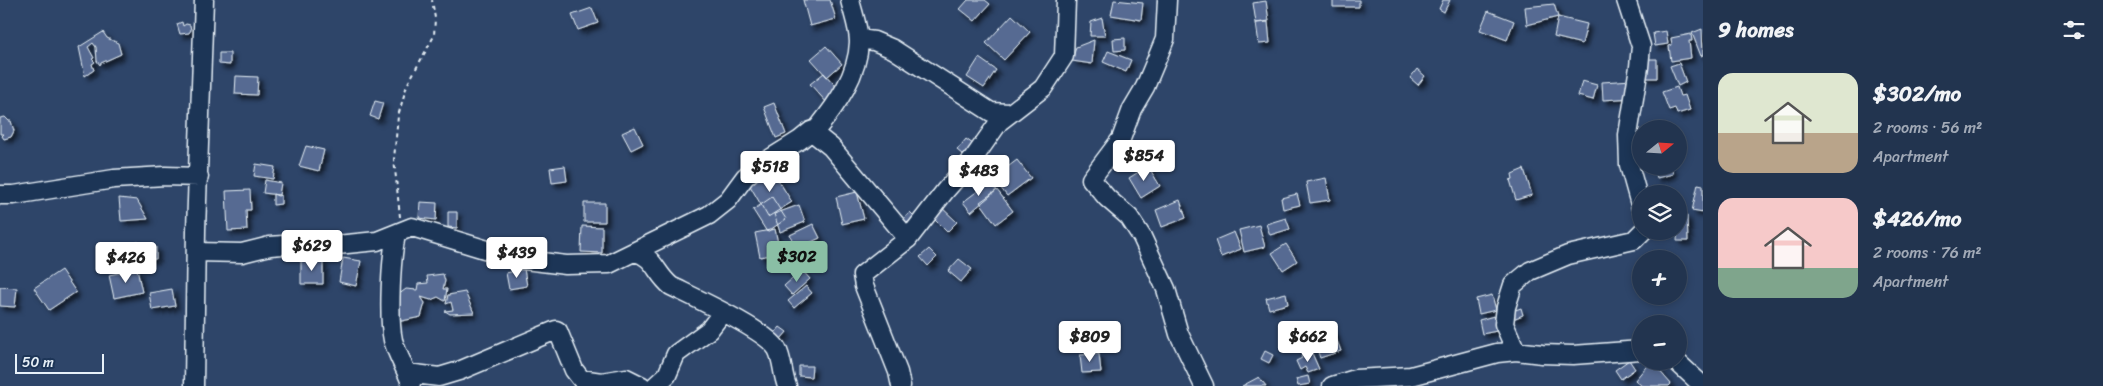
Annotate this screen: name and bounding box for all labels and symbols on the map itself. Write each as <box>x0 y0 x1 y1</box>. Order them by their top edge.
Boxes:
north arrow <box>1632 120 1688 175</box>
pin: $854 <box>1114 140 1174 182</box>
pin: $518 <box>740 150 800 193</box>
pin: $483 <box>949 154 1009 197</box>
pin: $629 <box>282 230 342 272</box>
pin: $439 <box>487 236 547 279</box>
pin: $302 <box>767 240 827 283</box>
pin: $426 <box>96 242 156 284</box>
pin: $809 <box>1060 320 1120 363</box>
pin: $662 <box>1278 320 1338 363</box>
scale bar <box>15 351 104 374</box>

